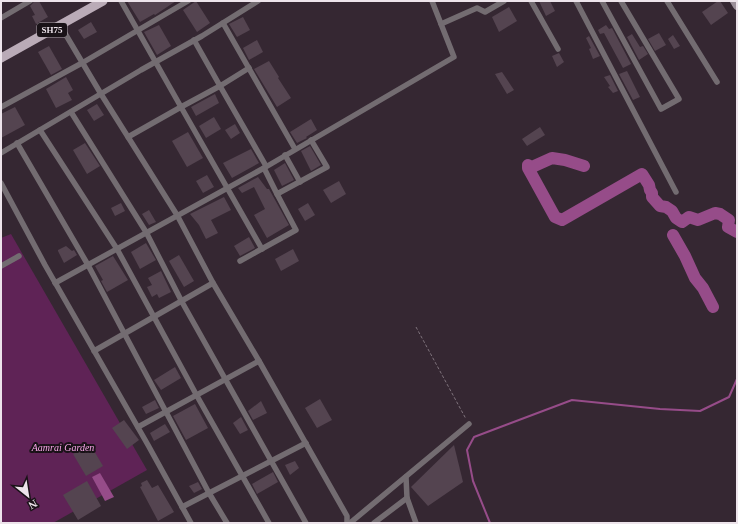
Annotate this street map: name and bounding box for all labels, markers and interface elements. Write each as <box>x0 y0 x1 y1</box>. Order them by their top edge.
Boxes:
road number: SH75 <box>37 23 67 37</box>
park label: Aamrai Garden <box>31 442 94 453</box>
north arrow <box>8 476 48 516</box>
text: N <box>27 497 39 512</box>

